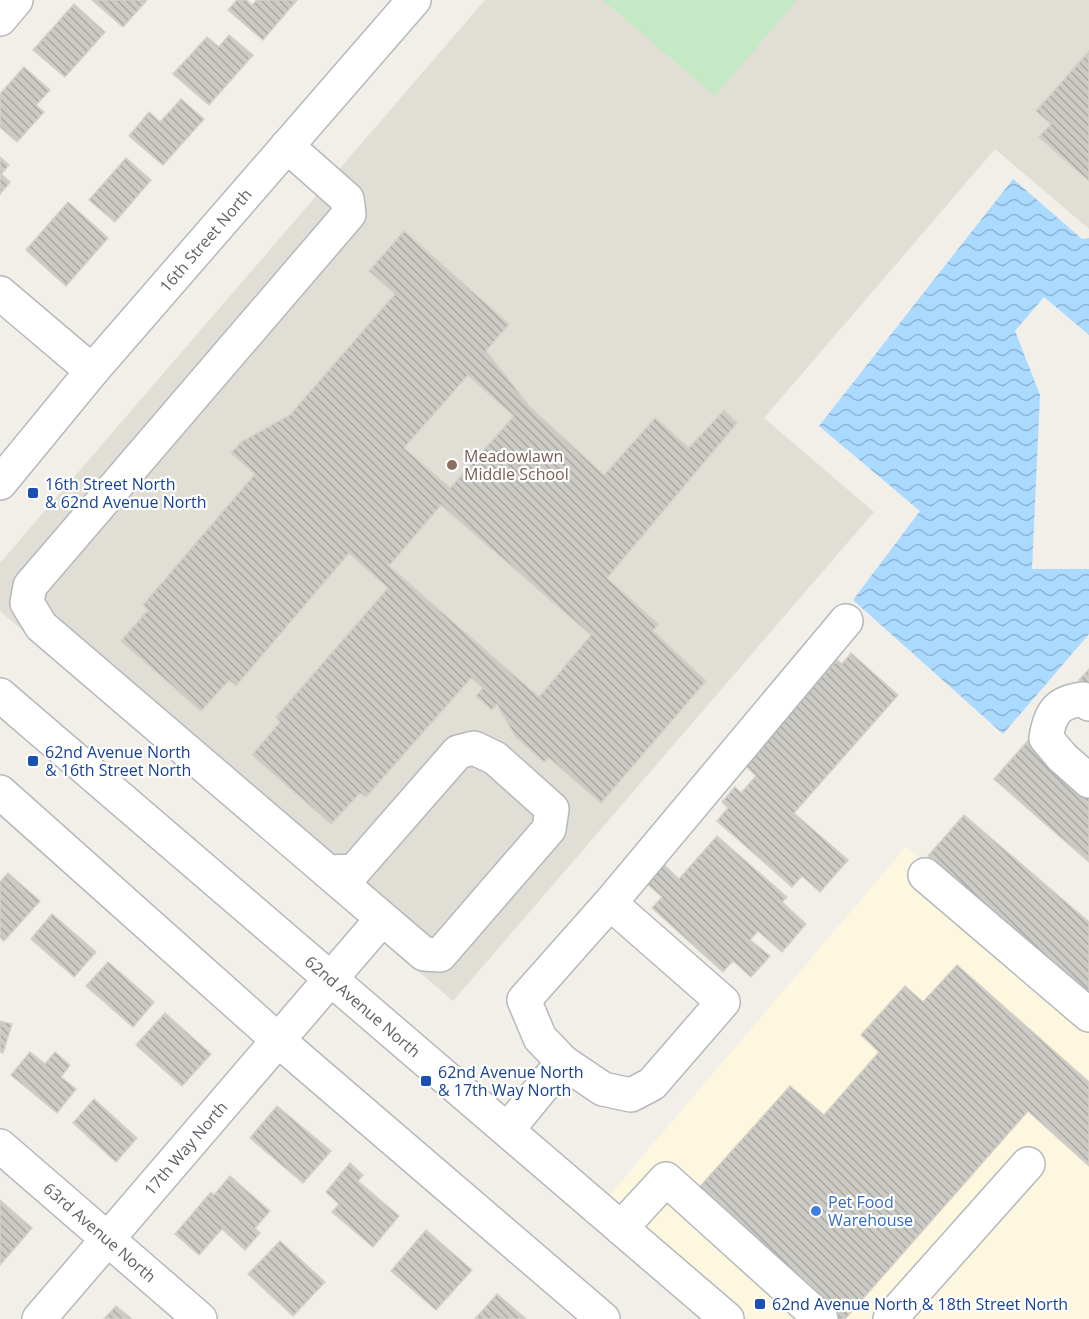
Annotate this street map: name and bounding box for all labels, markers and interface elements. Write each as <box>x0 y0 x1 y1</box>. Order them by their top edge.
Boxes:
street label: 16th Street North <box>154 184 257 297</box>
place label: Meadowlawn Middle School <box>464 445 569 485</box>
marker: Meadowlawn Middle School <box>445 458 459 472</box>
place label: 16th Street North & 62nd Avenue North <box>45 473 206 513</box>
marker: 16th Street North & 62nd Avenue North <box>26 486 40 500</box>
place label: 62nd Avenue North & 16th Street North <box>45 741 191 781</box>
marker: 62nd Avenue North & 16th Street North <box>26 754 40 768</box>
street label: 62nd Avenue North <box>300 951 425 1062</box>
place label: 62nd Avenue North & 17th Way North <box>438 1061 584 1101</box>
marker: 62nd Avenue North & 17th Way North <box>419 1074 433 1088</box>
street label: 17th Way North <box>139 1096 232 1200</box>
street label: 63rd Avenue North <box>39 1177 161 1287</box>
place label: Pet Food Warehouse <box>828 1191 913 1231</box>
marker: Pet Food Warehouse <box>809 1204 823 1218</box>
place label: 62nd Avenue North & 18th Street North <box>772 1293 1068 1315</box>
marker: 62nd Avenue North & 18th Street North <box>753 1297 767 1311</box>

